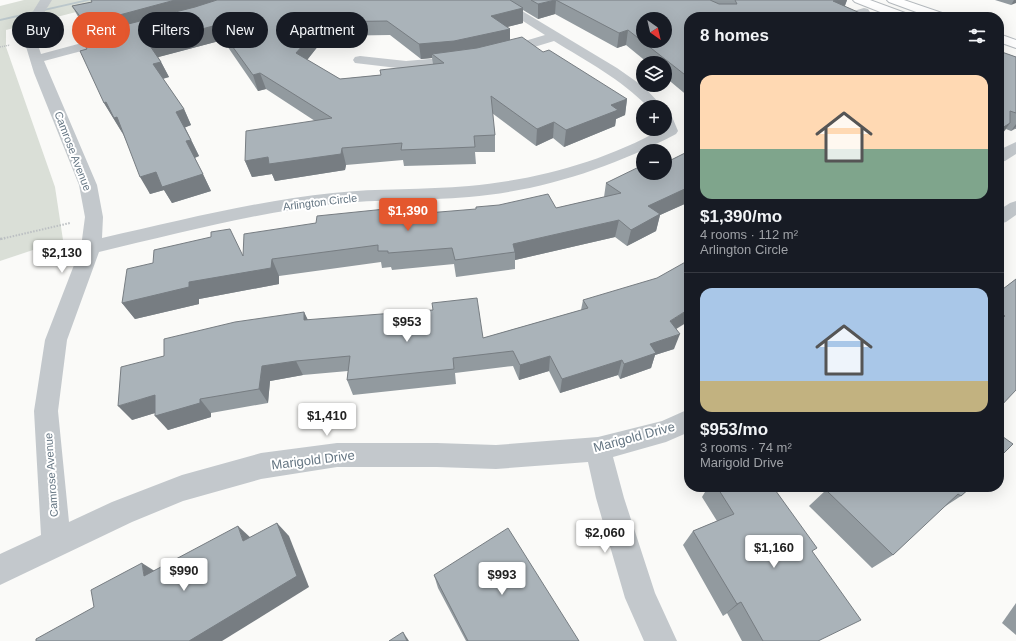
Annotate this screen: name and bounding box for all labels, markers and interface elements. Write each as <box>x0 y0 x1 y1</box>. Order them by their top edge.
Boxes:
chip: Buy <box>12 12 64 48</box>
chip: Rent <box>72 12 130 48</box>
chip: Filters <box>138 12 204 48</box>
chip: New <box>212 12 268 48</box>
chip: Apartment <box>276 12 368 48</box>
north arrow <box>636 12 672 48</box>
map controls <box>636 12 672 180</box>
icon: filters <box>966 25 988 47</box>
text: 8 homes <box>700 26 769 45</box>
button: layers <box>636 56 672 92</box>
button: + <box>636 100 672 136</box>
icon: home <box>808 101 880 173</box>
street label: Camrose Avenue <box>52 110 94 192</box>
button: − <box>636 144 672 180</box>
street label: Arlington Circle <box>282 191 358 213</box>
pin: $1,390 <box>375 198 441 232</box>
text: $1,390 <box>388 203 428 218</box>
text: $1,390/mo <box>700 207 782 226</box>
text: 4 rooms · 112 m² <box>700 227 798 242</box>
pin: $2,130 <box>29 240 95 274</box>
text: Arlington Circle <box>700 242 788 257</box>
text: $2,130 <box>42 245 82 260</box>
pin: $953 <box>383 309 431 343</box>
text: $953 <box>393 314 421 329</box>
icon: home <box>808 314 880 386</box>
pin: $1,410 <box>294 403 360 437</box>
text: $1,410 <box>307 408 347 423</box>
street label: Marigold Drive <box>592 419 676 455</box>
text: $953/mo <box>700 420 768 439</box>
street label: Camrose Avenue <box>42 433 60 517</box>
text: 3 rooms · 74 m² <box>700 440 792 455</box>
street label: Marigold Drive <box>270 447 356 473</box>
text: Marigold Drive <box>700 455 784 470</box>
pin: $2,060 <box>572 520 638 554</box>
text: $2,060 <box>585 525 625 540</box>
pin: $1,160 <box>741 535 807 569</box>
text: $1,160 <box>754 540 794 555</box>
pin: $990 <box>160 558 208 592</box>
pin: $993 <box>478 562 526 596</box>
text: $990 <box>170 563 198 578</box>
text: $993 <box>488 567 516 582</box>

